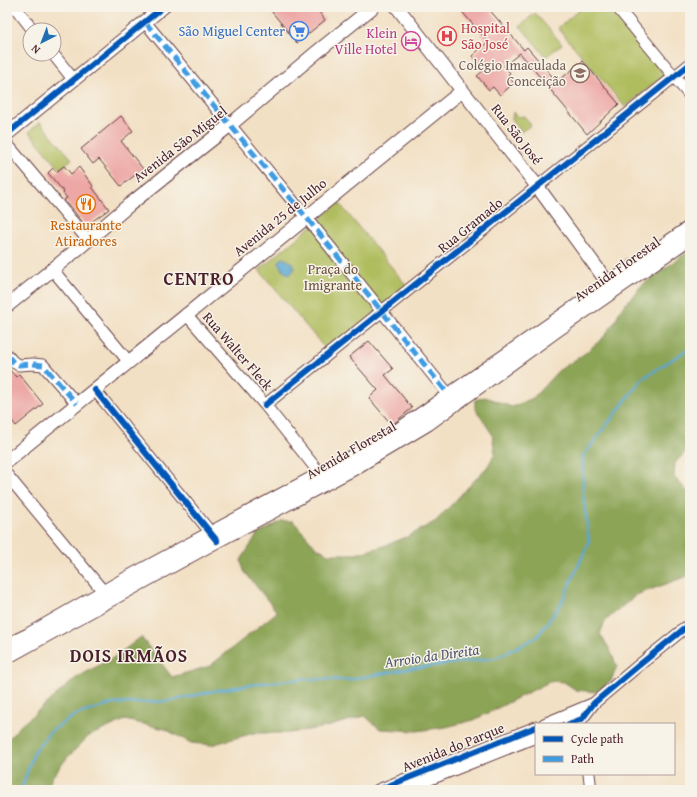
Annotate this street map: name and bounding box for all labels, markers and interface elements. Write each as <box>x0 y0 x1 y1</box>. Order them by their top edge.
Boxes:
place label: Hospital São José <box>461 18 510 54</box>
supermarket icon: São Miguel Center <box>288 20 310 42</box>
place label: São Miguel Center <box>178 21 285 41</box>
north arrow <box>22 22 62 62</box>
place label: Klein Ville Hotel <box>335 23 397 59</box>
hospital icon: Hospital São José <box>436 25 458 47</box>
hotel icon: Klein Ville Hotel <box>400 30 422 52</box>
text: N <box>27 41 43 58</box>
place label: Colégio Imaculada Conceição <box>459 55 566 91</box>
school or university icon: Colégio Imaculada Conceição <box>569 62 591 84</box>
street label: Rua São José <box>487 99 548 169</box>
street label: Avenida São Miguel <box>129 101 231 187</box>
street label: Avenida 25 de Julho <box>229 173 331 261</box>
restaurant icon: Restaurante Atiradores <box>75 193 97 215</box>
street label: Rua Gramado <box>433 193 507 257</box>
place label: Restaurante Atiradores <box>51 215 122 251</box>
street label: Avenida Florestal <box>570 232 664 306</box>
park label: Praça do Imigrante <box>304 259 363 295</box>
district label: CENTRO <box>164 265 234 292</box>
street label: Rua Walter Fleck <box>198 307 278 395</box>
street label: Avenida Florestal <box>302 416 400 484</box>
water label: Arroio da Direita <box>382 638 481 673</box>
district label: DOIS IRMÃOS <box>70 642 188 669</box>
street label: Avenida do Parque <box>399 717 508 777</box>
legend <box>535 723 675 775</box>
text: Cycle path <box>571 730 624 747</box>
text: Path <box>571 750 594 767</box>

